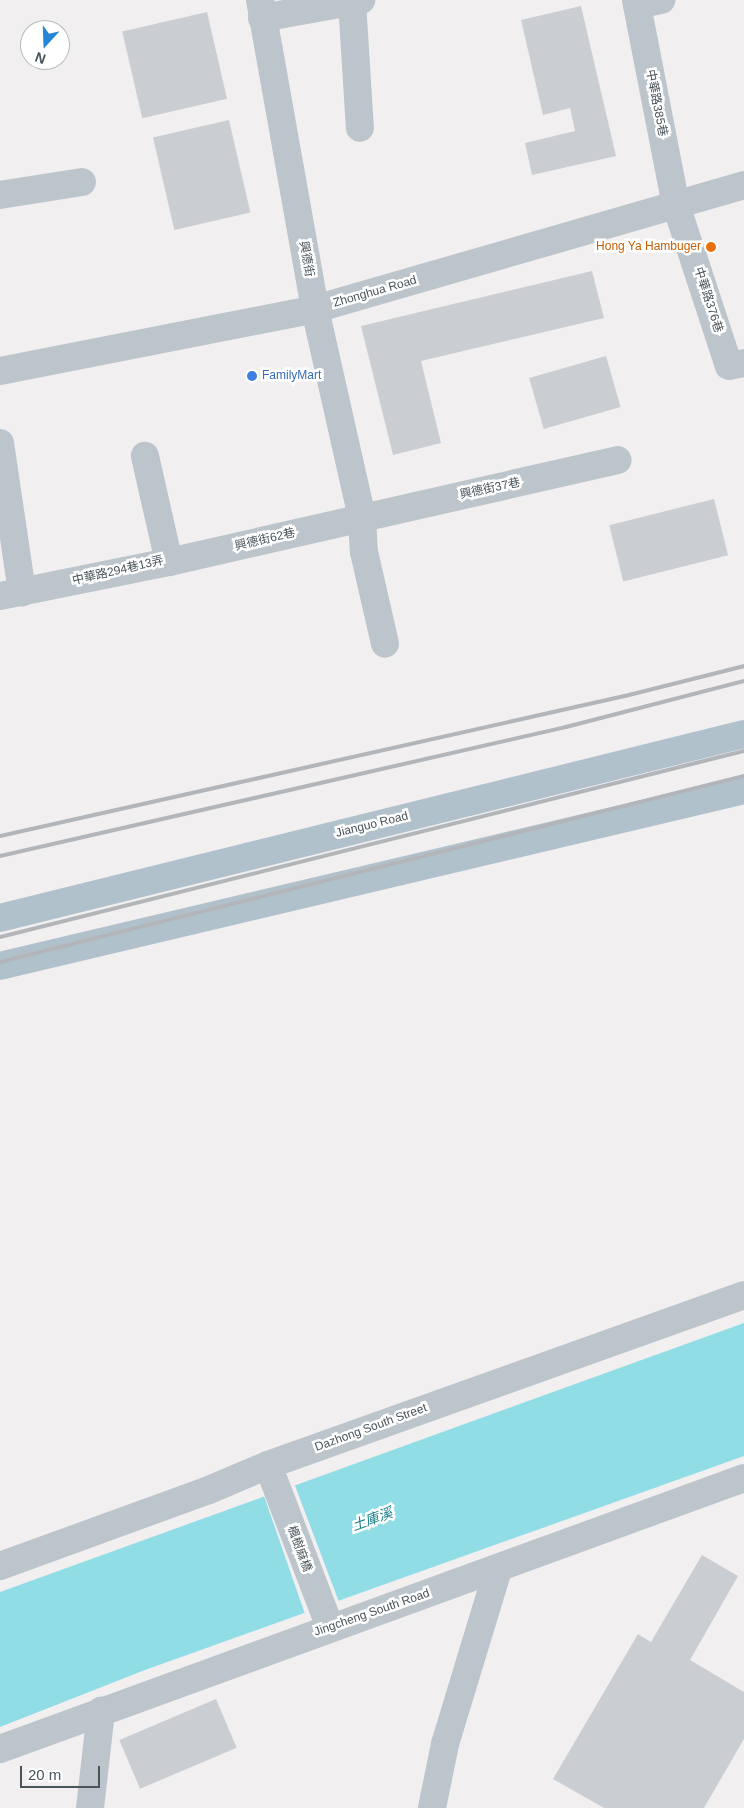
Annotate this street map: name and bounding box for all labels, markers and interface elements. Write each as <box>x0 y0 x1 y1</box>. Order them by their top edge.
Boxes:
north arrow <box>20 20 70 70</box>
text: N <box>33 49 48 67</box>
street label: 中華路385巷 <box>642 68 670 138</box>
street label: 興德街 <box>296 240 316 278</box>
place label: Hong Ya Hambuger <box>596 240 701 254</box>
marker: Hong Ya Hambuger <box>705 241 717 253</box>
street label: 中華路376巷 <box>691 265 725 335</box>
street label: Zhonghua Road <box>332 273 418 311</box>
place label: FamilyMart <box>262 369 321 383</box>
marker: FamilyMart <box>246 370 258 382</box>
street label: 興德街37巷 <box>458 476 522 502</box>
street label: 興德街62巷 <box>233 526 297 554</box>
street label: 中華路294巷13弄 <box>71 553 165 589</box>
street label: Jianguo Road <box>334 809 410 841</box>
street label: Dazhong South Street <box>313 1401 429 1455</box>
water label: 土庫溪 <box>349 1504 395 1534</box>
street label: 楓樹麻橋 <box>284 1524 314 1574</box>
street label: Jingcheng South Road <box>312 1586 432 1640</box>
scale bar <box>22 1756 102 1788</box>
text: 20 m <box>28 1766 61 1783</box>

